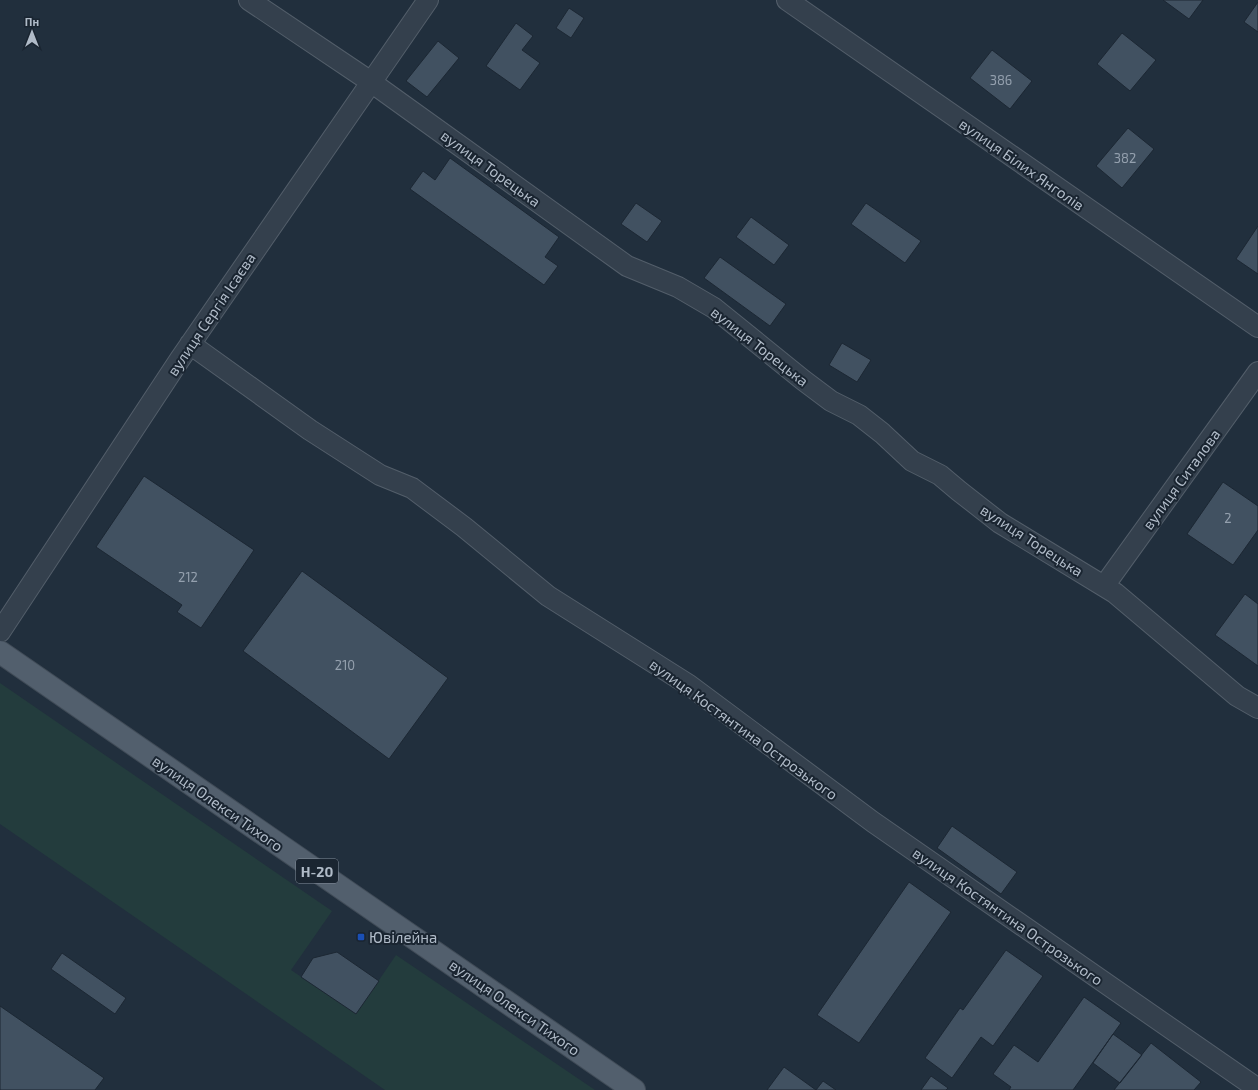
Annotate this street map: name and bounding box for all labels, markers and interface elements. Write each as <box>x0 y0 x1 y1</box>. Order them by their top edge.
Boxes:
north arrow <box>12 12 52 52</box>
text: Пн <box>25 15 39 28</box>
house number: 386 <box>990 72 1012 88</box>
street label: вулиця Білих Янголів <box>956 114 1088 215</box>
street label: вулиця Торецька <box>437 126 544 211</box>
house number: 382 <box>1114 150 1136 166</box>
street label: вулиця Сергія Ісаєва <box>163 249 260 380</box>
street label: вулиця Торецька <box>707 302 812 390</box>
street label: вулиця Ситалова <box>1138 425 1224 533</box>
street label: вулиця Торецька <box>977 500 1087 581</box>
house number: 2 <box>1224 510 1232 526</box>
house number: 212 <box>178 569 198 585</box>
street label: вулиця Костянтина Острозького <box>646 655 841 804</box>
house number: 210 <box>335 657 355 673</box>
street label: вулиця Олекси Тихого <box>149 751 287 856</box>
street label: вулиця Костянтина Острозького <box>909 843 1107 990</box>
road number: Н-20 <box>296 859 338 883</box>
place label: Ювілейна <box>369 928 437 946</box>
marker: Ювілейна <box>356 932 366 942</box>
street label: вулиця Олекси Тихого <box>446 955 584 1060</box>

